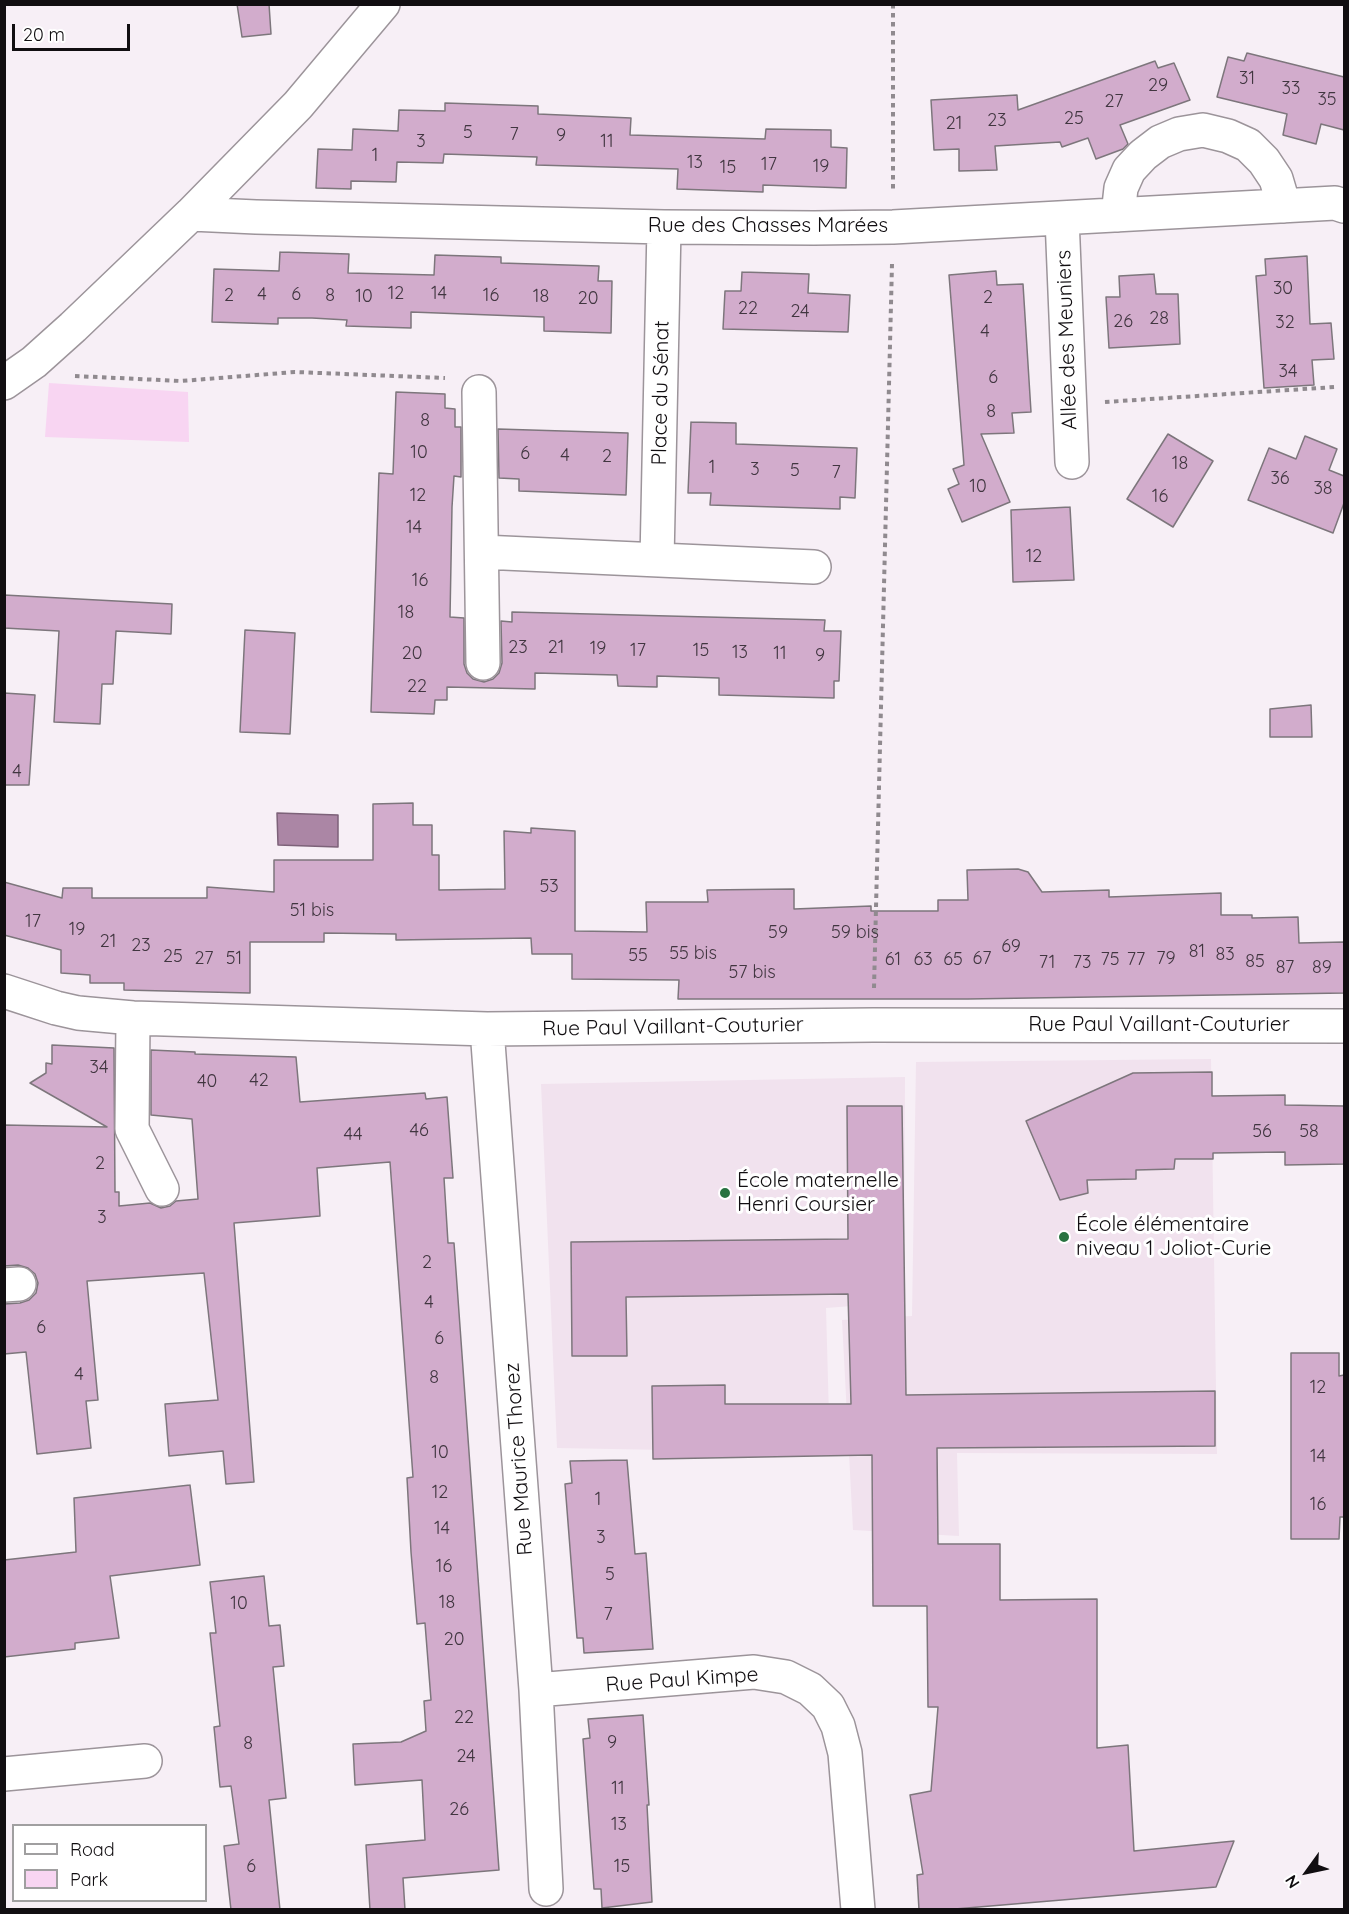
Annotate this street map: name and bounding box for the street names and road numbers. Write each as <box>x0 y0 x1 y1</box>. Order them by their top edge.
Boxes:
street label: Rue des Chasses Marées <box>648 213 888 239</box>
street label: Allée des Meuniers <box>1051 249 1083 431</box>
street label: Place du Sénat <box>647 320 675 466</box>
street label: Rue Paul Vaillant-Couturier <box>542 1012 804 1042</box>
street label: Rue Paul Vaillant-Couturier <box>1028 1012 1290 1038</box>
street label: Rue Maurice Thorez <box>500 1362 538 1556</box>
street label: Rue Paul Kimpe <box>605 1662 759 1698</box>

